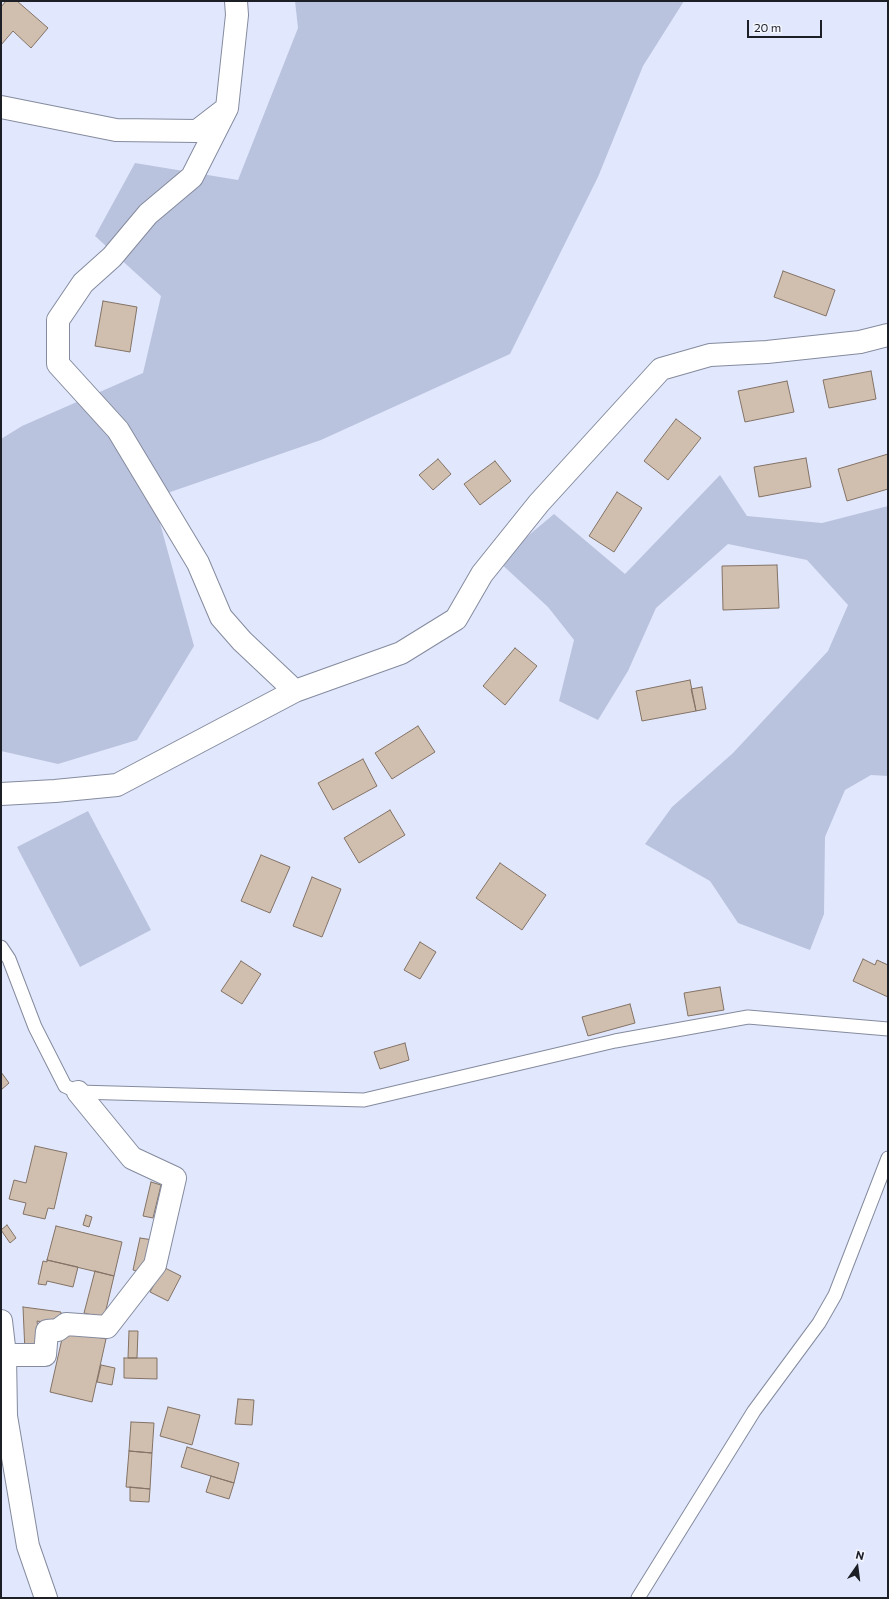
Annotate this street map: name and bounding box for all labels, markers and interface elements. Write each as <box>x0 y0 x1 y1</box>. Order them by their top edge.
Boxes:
scale bar <box>749 12 824 38</box>
text: 20 m <box>754 20 781 34</box>
north arrow <box>837 1547 877 1587</box>
text: N <box>854 1548 866 1562</box>

